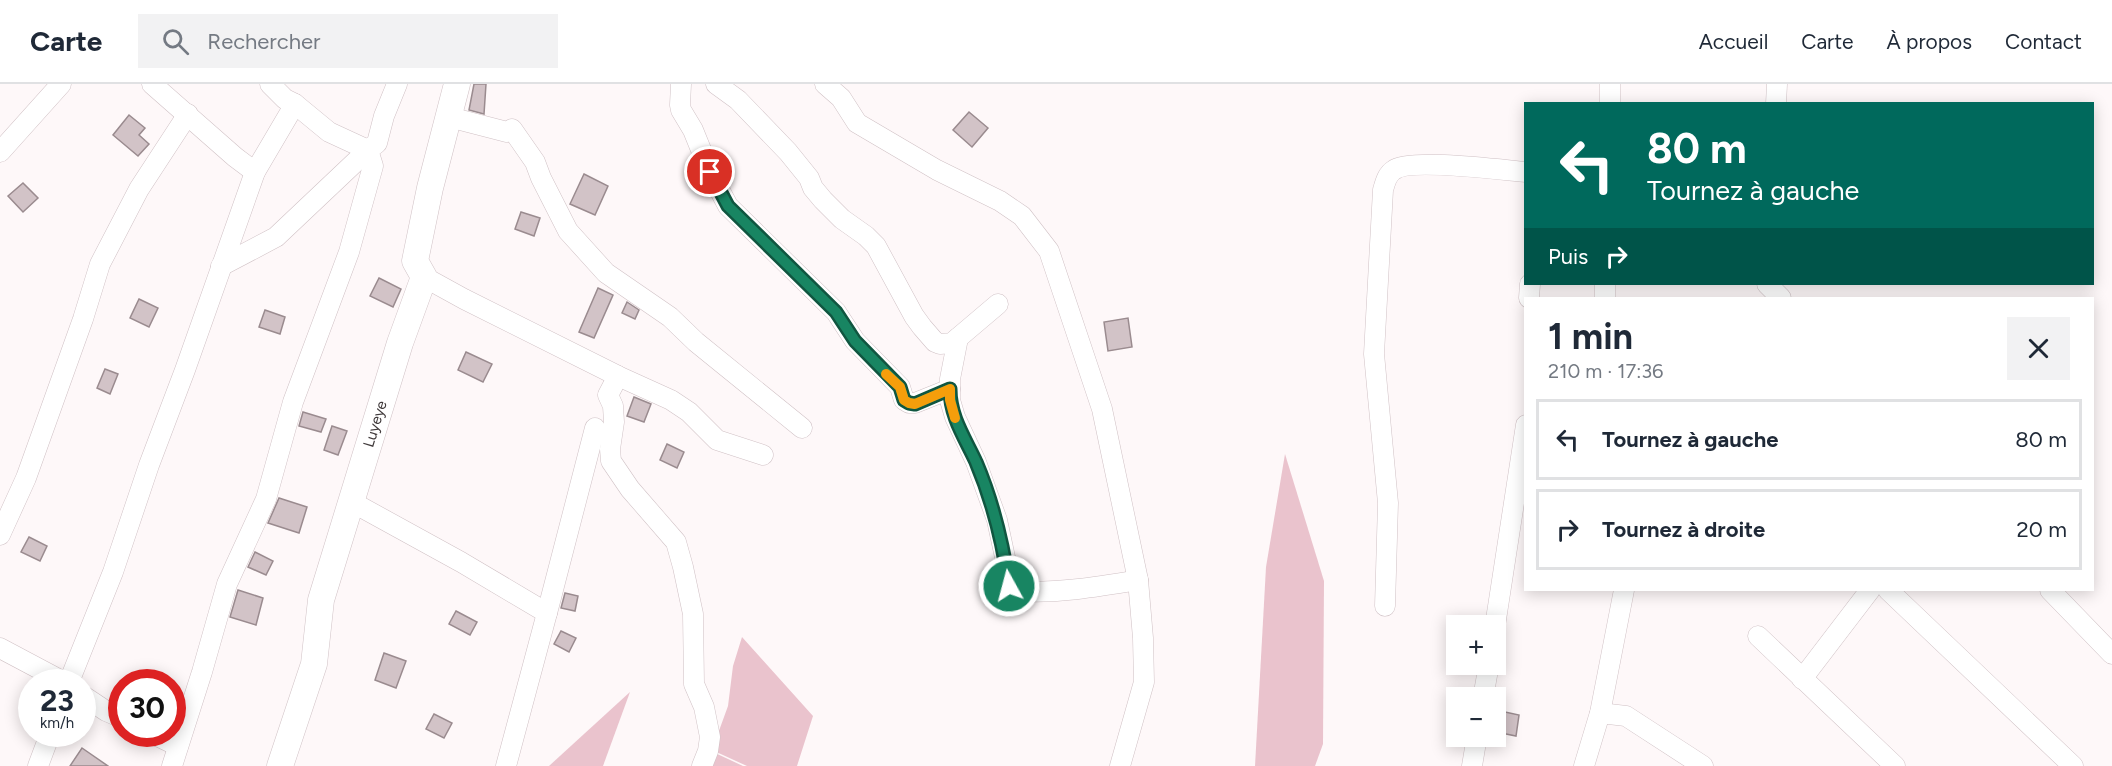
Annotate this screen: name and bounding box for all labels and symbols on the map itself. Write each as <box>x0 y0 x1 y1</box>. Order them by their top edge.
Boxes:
pin <box>684 146 735 197</box>
street label: Luyeye <box>359 399 391 450</box>
position arrow <box>977 554 1041 618</box>
speed limit sign: 30 <box>108 669 186 747</box>

